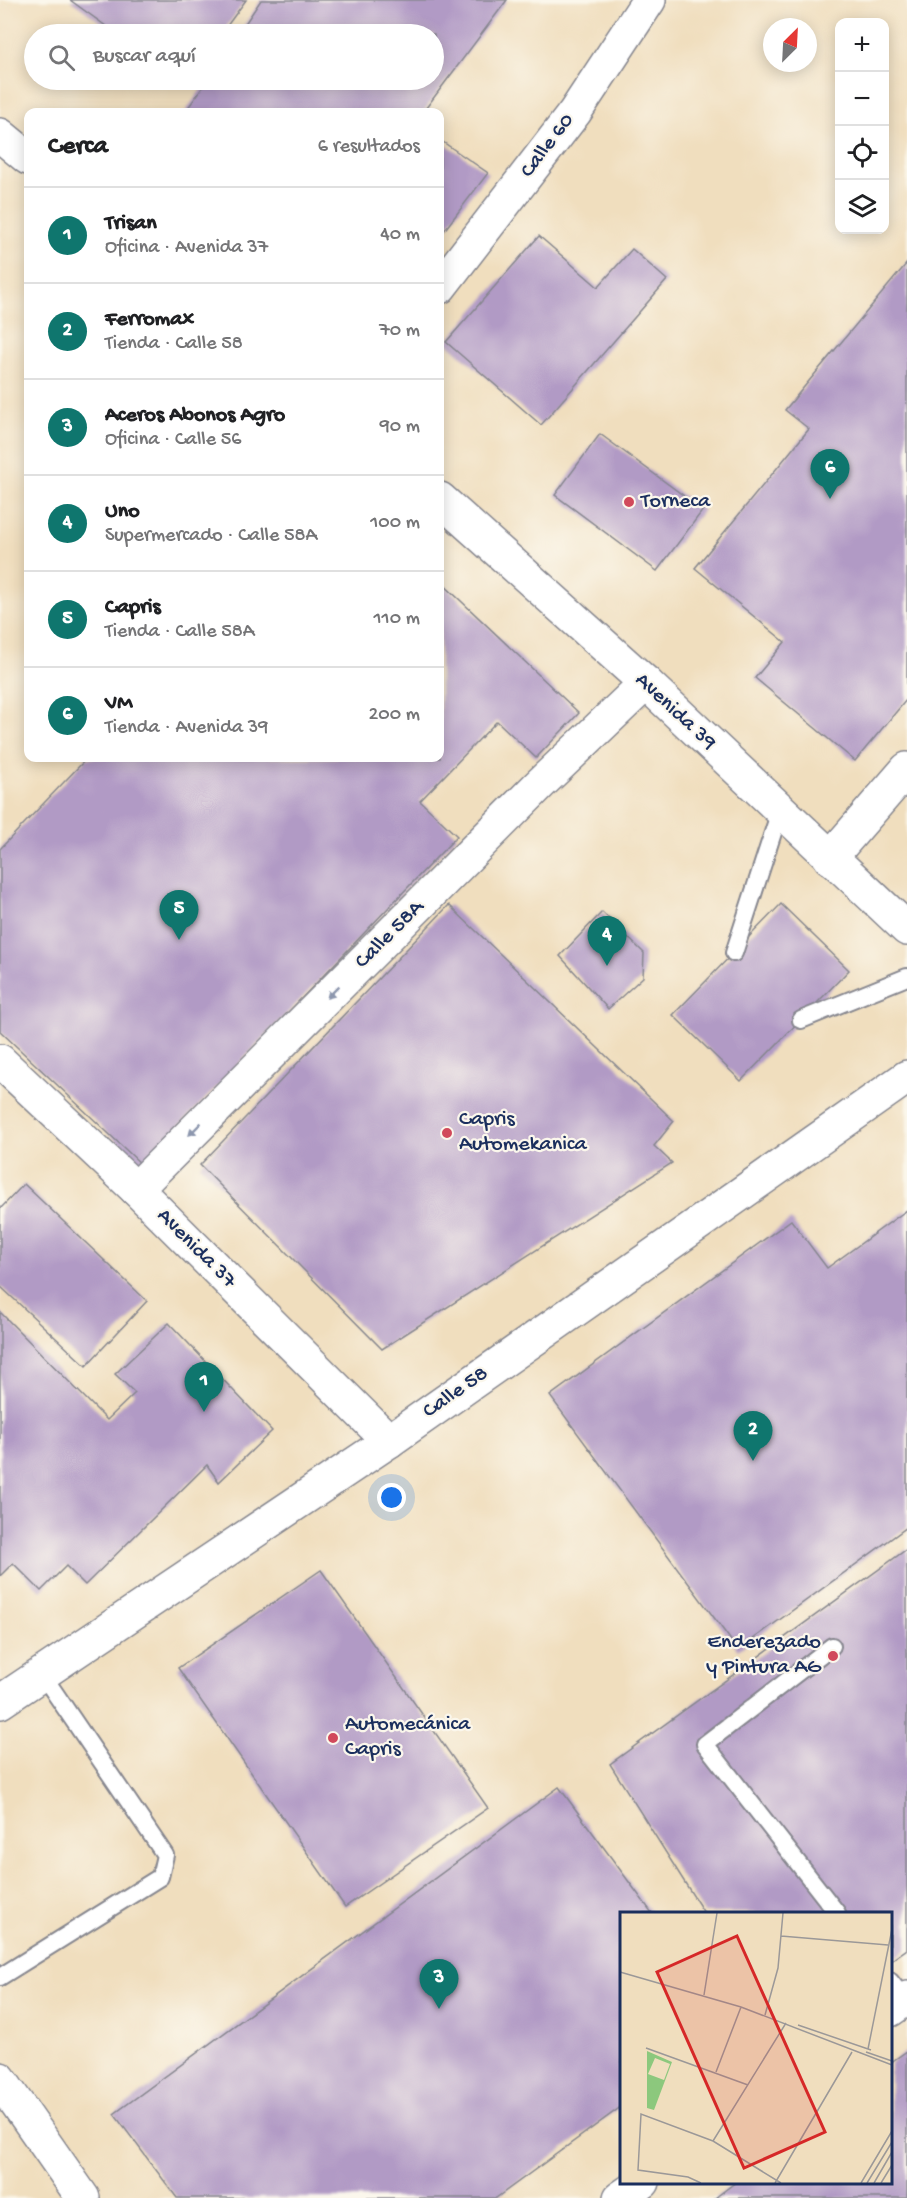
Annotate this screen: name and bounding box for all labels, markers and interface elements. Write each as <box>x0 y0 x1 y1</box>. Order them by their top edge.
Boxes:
north arrow <box>763 18 817 72</box>
map controls <box>835 18 889 234</box>
button: + <box>835 18 889 72</box>
search box <box>24 24 444 90</box>
icon: search <box>45 41 78 74</box>
text: Buscar aquí <box>93 44 196 70</box>
button: − <box>835 72 889 126</box>
street label: Calle 60 <box>515 109 581 183</box>
button: locate <box>835 126 889 180</box>
text: Cerca <box>48 132 108 163</box>
text: 6 resultados <box>318 136 420 159</box>
button: layers <box>835 180 889 234</box>
text: Trisan <box>105 211 157 237</box>
text: 1 <box>63 224 72 247</box>
text: 40 m <box>380 224 420 247</box>
text: Oficina · Avenida 37 <box>105 237 268 260</box>
text: Ferromax <box>105 307 194 333</box>
text: 2 <box>63 320 72 343</box>
text: 70 m <box>379 320 420 343</box>
text: Tienda · Calle 58 <box>105 333 243 356</box>
text: Aceros Abonos Agro <box>105 403 285 429</box>
text: 3 <box>62 416 73 439</box>
text: 90 m <box>380 416 420 439</box>
text: Oficina · Calle 56 <box>105 429 241 452</box>
pin: 6 <box>810 450 850 499</box>
place label: Torneca <box>639 489 711 515</box>
marker: Torneca <box>622 495 636 509</box>
text: Uno <box>105 499 140 525</box>
text: 4 <box>63 512 72 535</box>
text: 100 m <box>370 512 420 535</box>
text: Supermercado · Calle 58A <box>105 525 317 548</box>
text: Capris <box>105 595 161 621</box>
text: 5 <box>62 608 73 631</box>
text: 110 m <box>374 608 420 631</box>
text: Tienda · Calle 58A <box>105 621 255 644</box>
street label: Avenida 39 <box>629 668 721 756</box>
text: VM <box>105 691 133 717</box>
text: 6 <box>62 704 73 727</box>
text: 200 m <box>369 704 420 727</box>
text: Tienda · Avenida 39 <box>105 717 268 740</box>
pin: 5 <box>160 890 198 940</box>
street label: Calle 58A <box>350 894 431 975</box>
pin: 4 <box>588 916 626 966</box>
one-way arrow <box>326 984 340 999</box>
place label: Capris Automekanica <box>459 1107 587 1158</box>
one-way arrow <box>189 1122 203 1136</box>
marker: Capris Automekanica <box>440 1126 454 1140</box>
street label: Avenida 37 <box>151 1204 242 1295</box>
street label: Calle 58 <box>418 1361 494 1425</box>
pin: 1 <box>184 1362 224 1412</box>
pin: 2 <box>734 1412 772 1461</box>
your location <box>377 1483 406 1512</box>
place label: Enderezado y Pintura AG <box>706 1630 822 1681</box>
marker: Enderezado y Pintura AG <box>826 1649 840 1663</box>
place label: Automecánica Capris <box>345 1712 471 1763</box>
marker: Automecánica Capris <box>326 1731 340 1745</box>
inset map <box>620 1912 892 2183</box>
pin: 3 <box>420 1960 458 2009</box>

